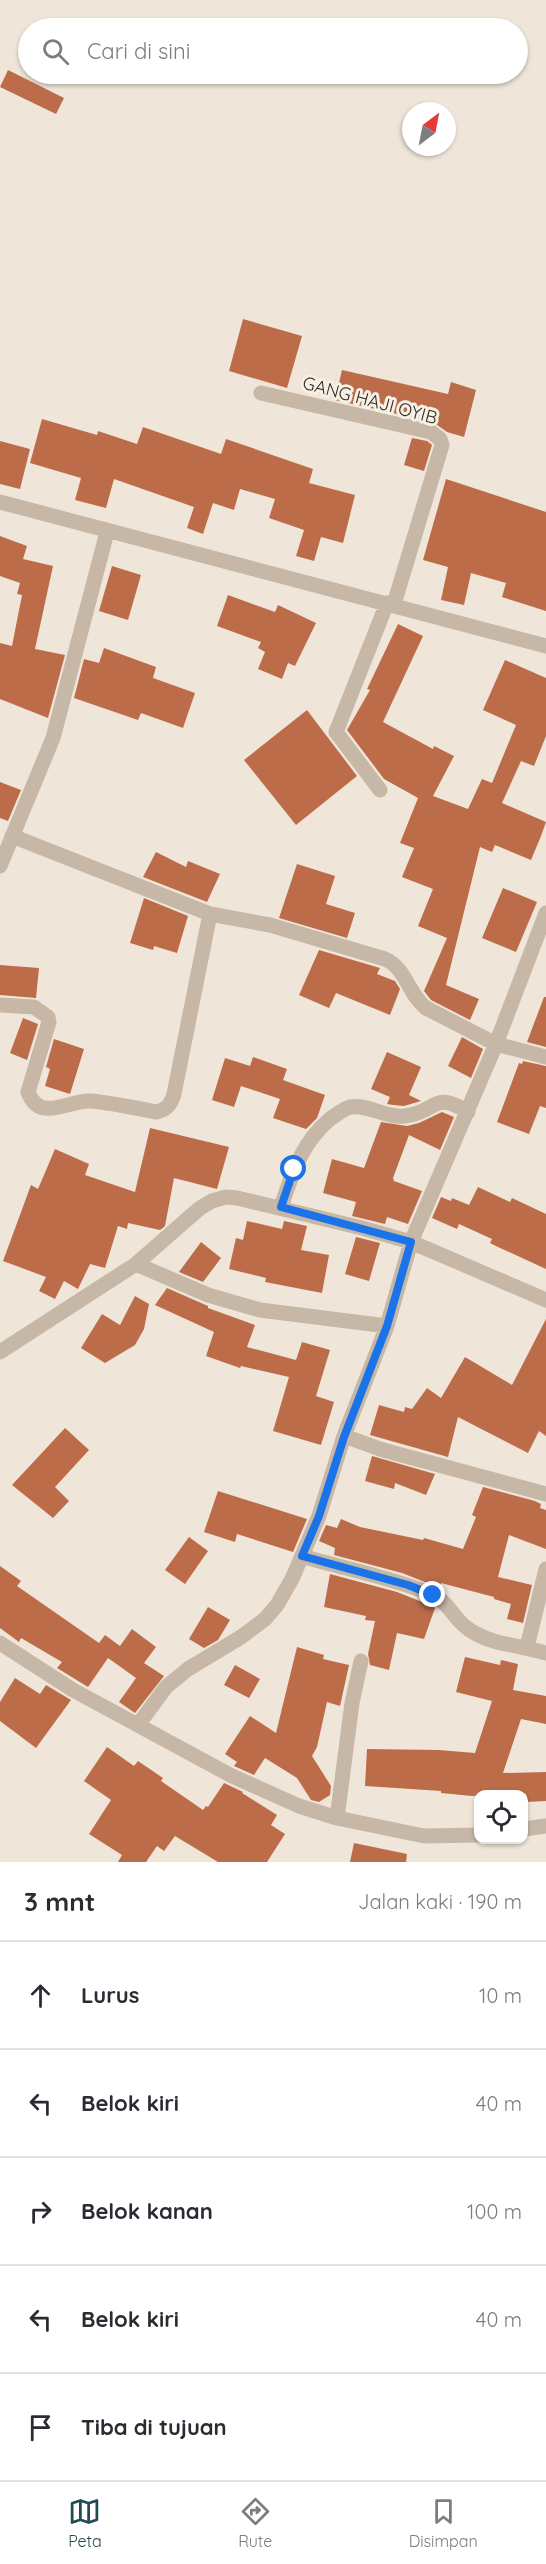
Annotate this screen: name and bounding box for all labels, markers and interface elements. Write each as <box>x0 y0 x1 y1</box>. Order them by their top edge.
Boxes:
search box <box>18 18 528 84</box>
icon: search <box>39 35 72 68</box>
text: Cari di sini <box>87 37 190 65</box>
north arrow <box>402 102 456 156</box>
street label: GANG HAJI OYIB <box>300 371 440 429</box>
route start <box>280 1155 306 1181</box>
route end <box>419 1581 445 1607</box>
map controls <box>474 1790 528 1844</box>
button: locate <box>474 1790 528 1844</box>
text: 3 mnt <box>24 1885 95 1918</box>
text: Jalan kaki · 190 m <box>358 1889 522 1914</box>
icon: ahead <box>24 1979 57 2012</box>
text: Lurus <box>81 1981 139 2009</box>
text: 10 m <box>479 1983 522 2008</box>
icon: left <box>24 2087 57 2120</box>
text: Belok kiri <box>81 2089 179 2117</box>
text: 40 m <box>476 2091 522 2116</box>
icon: right <box>24 2195 57 2228</box>
text: Belok kanan <box>81 2197 213 2225</box>
text: 100 m <box>467 2199 522 2224</box>
icon: left <box>24 2303 57 2336</box>
text: Belok kiri <box>81 2305 179 2333</box>
text: 40 m <box>476 2307 522 2332</box>
icon: arrive <box>24 2411 57 2444</box>
text: Tiba di tujuan <box>81 2413 227 2441</box>
tab: Peta <box>68 2495 102 2551</box>
tab: Rute <box>238 2495 272 2551</box>
tab: Disimpan <box>409 2495 478 2551</box>

